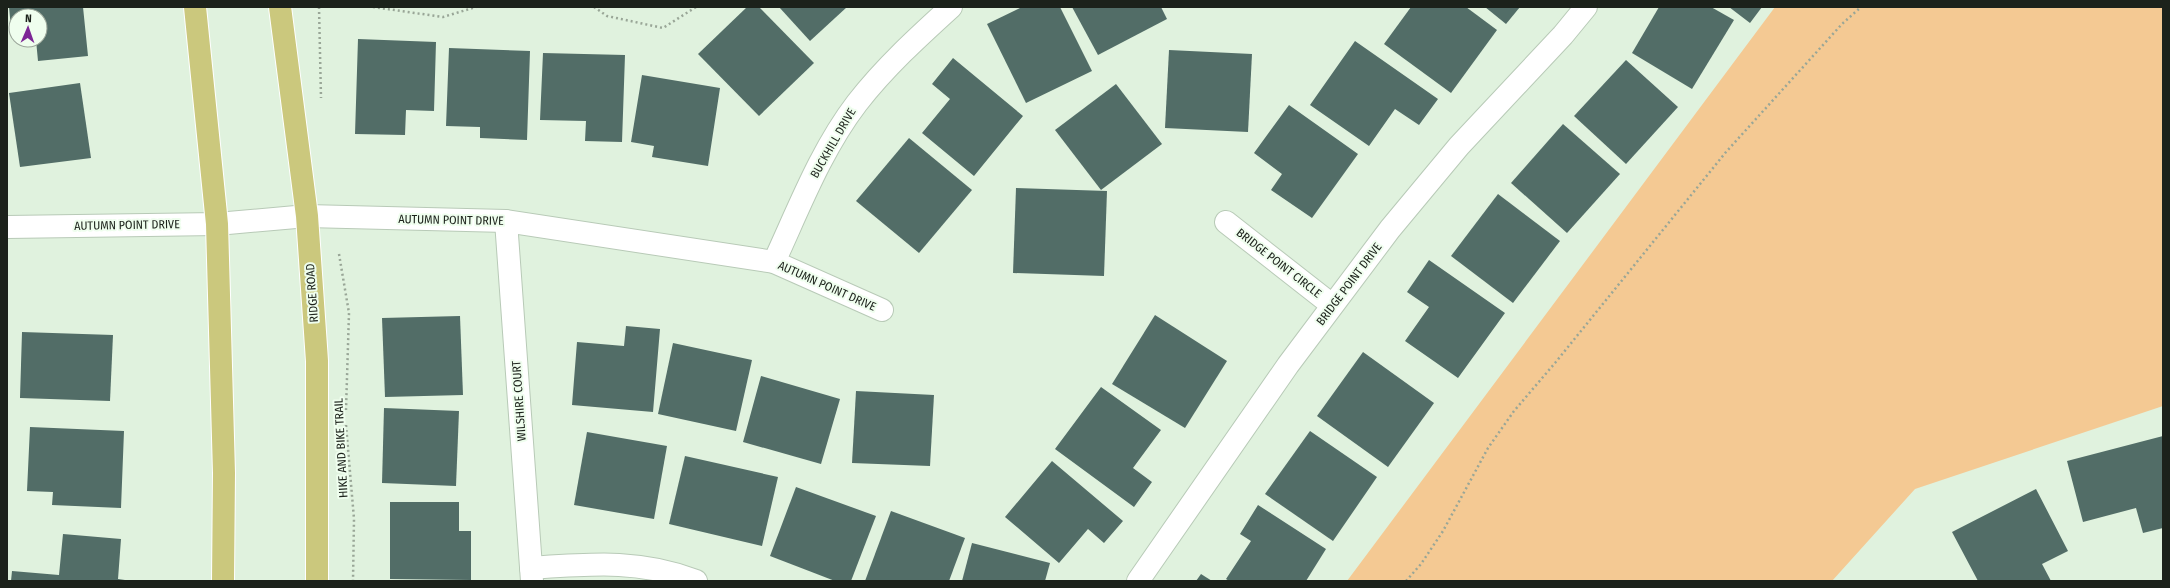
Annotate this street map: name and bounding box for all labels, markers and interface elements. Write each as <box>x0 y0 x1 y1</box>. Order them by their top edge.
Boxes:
north arrow <box>8 8 48 48</box>
text: N <box>25 12 32 25</box>
street label: BUCKHILL DRIVE <box>807 105 859 180</box>
street label: AUTUMN POINT DRIVE <box>398 212 504 228</box>
street label: AUTUMN POINT DRIVE <box>74 217 180 233</box>
street label: BRIDGE POINT CIRCLE <box>1234 226 1325 301</box>
street label: BRIDGE POINT DRIVE <box>1313 240 1385 328</box>
street label: AUTUMN POINT DRIVE <box>776 258 878 314</box>
street label: RIDGE ROAD <box>303 263 321 323</box>
street label: WILSHIRE COURT <box>509 360 529 442</box>
street label: HIKE AND BIKE TRAIL <box>331 397 351 498</box>

